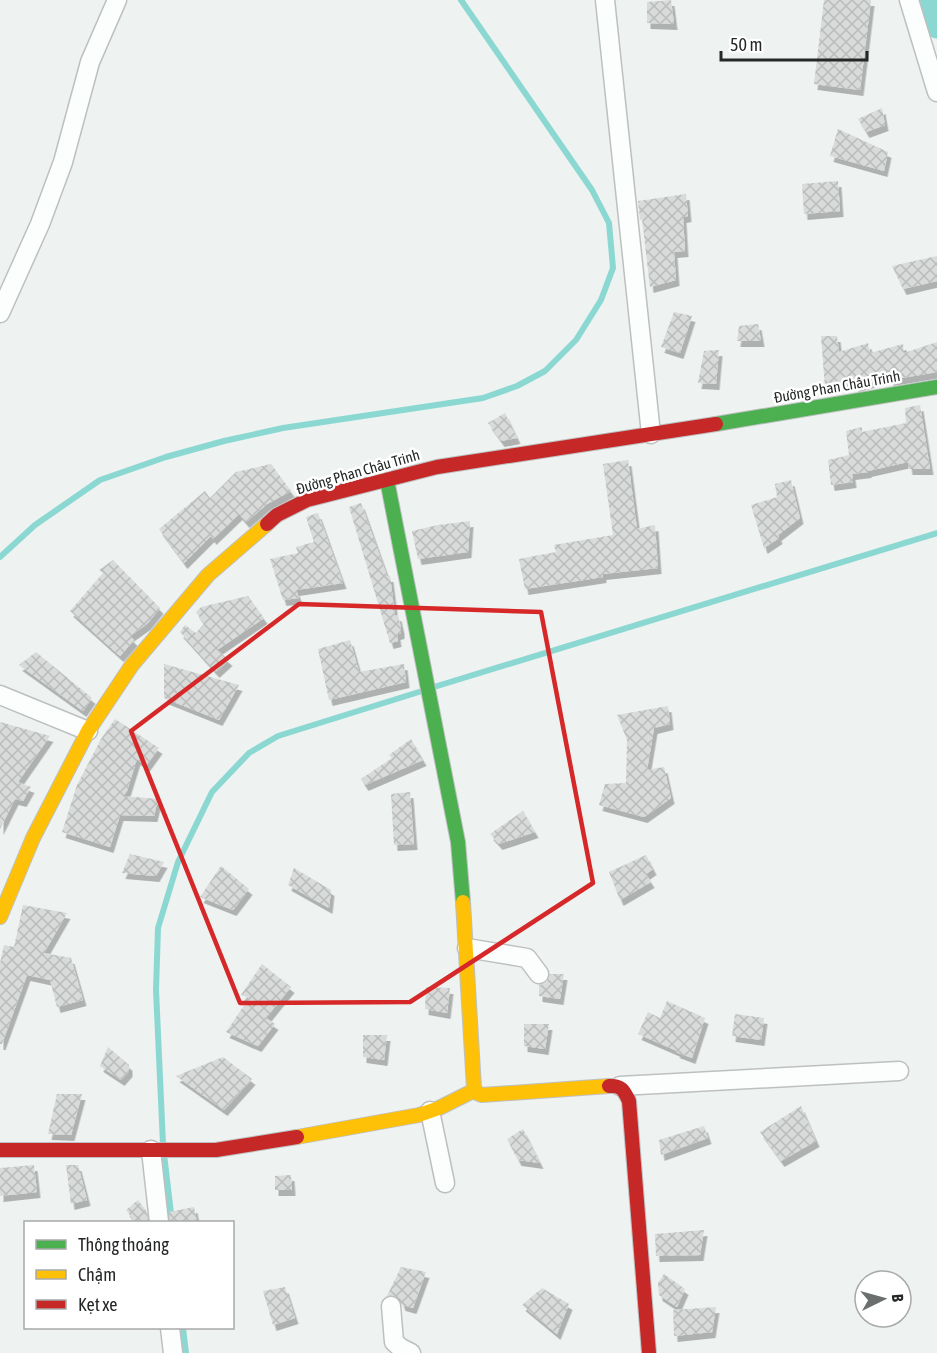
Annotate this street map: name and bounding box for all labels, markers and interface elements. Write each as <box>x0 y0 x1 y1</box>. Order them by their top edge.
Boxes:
scale bar <box>721 24 866 62</box>
text: 50 m <box>730 34 762 55</box>
street label: Đường Phan Châu Trinh <box>772 367 901 406</box>
street label: Đường Phan Châu Trinh <box>294 446 422 497</box>
legend <box>24 1221 234 1329</box>
text: Thông thoáng <box>78 1234 169 1255</box>
text: Chậm <box>78 1264 116 1285</box>
north arrow <box>853 1269 913 1329</box>
text: B <box>889 1293 907 1303</box>
text: Kẹt xe <box>78 1294 118 1315</box>

